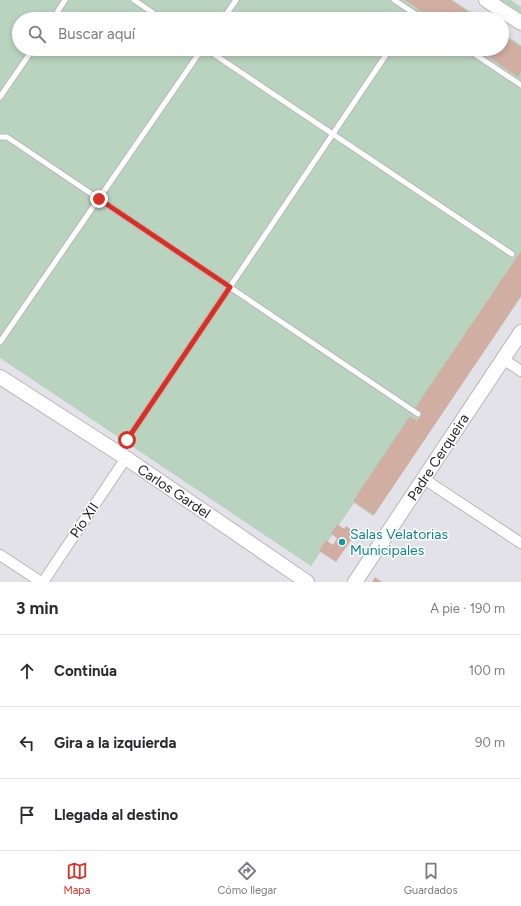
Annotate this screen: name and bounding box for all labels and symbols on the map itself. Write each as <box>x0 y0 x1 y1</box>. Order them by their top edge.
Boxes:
route end <box>90 190 108 208</box>
street label: Padre Cerqueira <box>404 411 473 504</box>
route start <box>118 431 136 449</box>
street label: Carlos Gardel <box>134 461 214 522</box>
street label: Pío XII <box>66 499 102 541</box>
place label: Salas Velatorias Municipales <box>350 526 448 559</box>
marker: Salas Velatorias Municipales <box>337 537 347 547</box>

